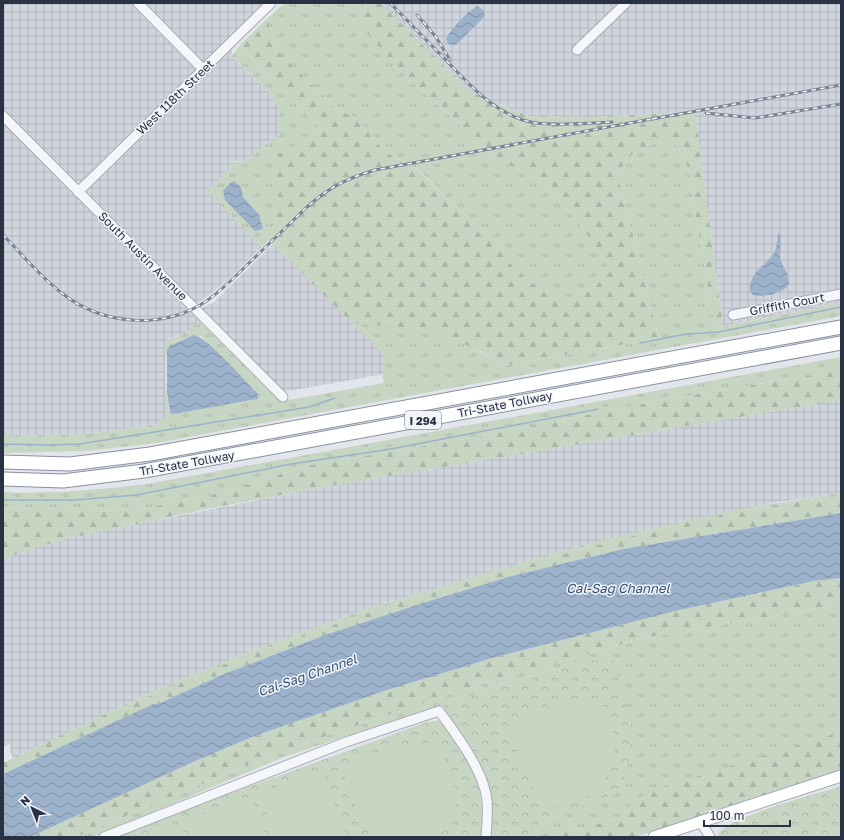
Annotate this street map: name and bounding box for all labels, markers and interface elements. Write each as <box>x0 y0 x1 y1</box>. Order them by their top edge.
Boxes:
street label: West 118th Street <box>133 56 217 138</box>
street label: South Austin Avenue <box>95 208 191 304</box>
street label: Griffith Court <box>748 289 826 319</box>
street label: Tri-State Tollway <box>456 387 554 421</box>
road number: I 294 <box>405 411 441 429</box>
street label: Tri-State Tollway <box>138 447 236 479</box>
water label: Cal-Sag Channel <box>566 580 671 596</box>
water label: Cal-Sag Channel <box>255 650 359 699</box>
north arrow <box>12 788 52 828</box>
text: N <box>17 793 32 808</box>
scale bar <box>704 802 790 828</box>
text: 100 m <box>710 808 744 823</box>

